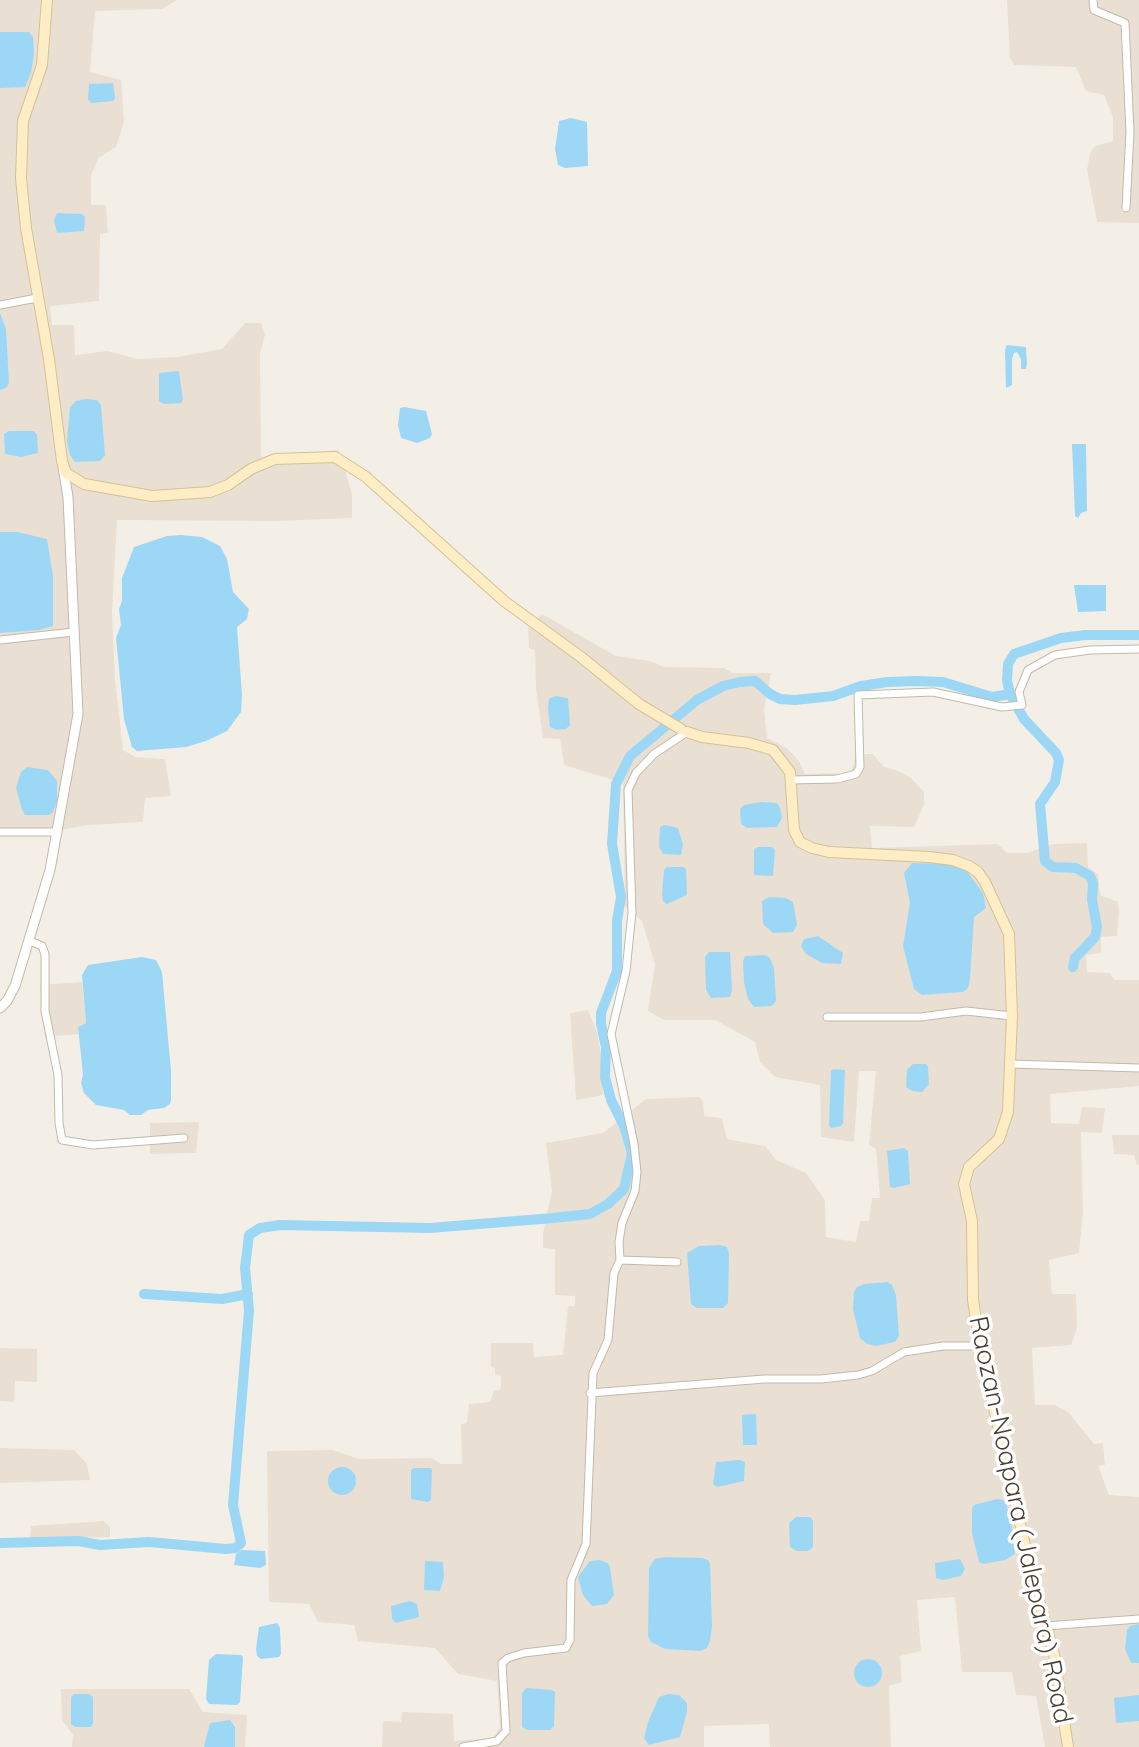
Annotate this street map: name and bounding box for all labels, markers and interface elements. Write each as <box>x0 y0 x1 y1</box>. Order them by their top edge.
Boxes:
street label: Raozan-Noapara (Jalepara) Road <box>962 1313 1078 1727</box>

